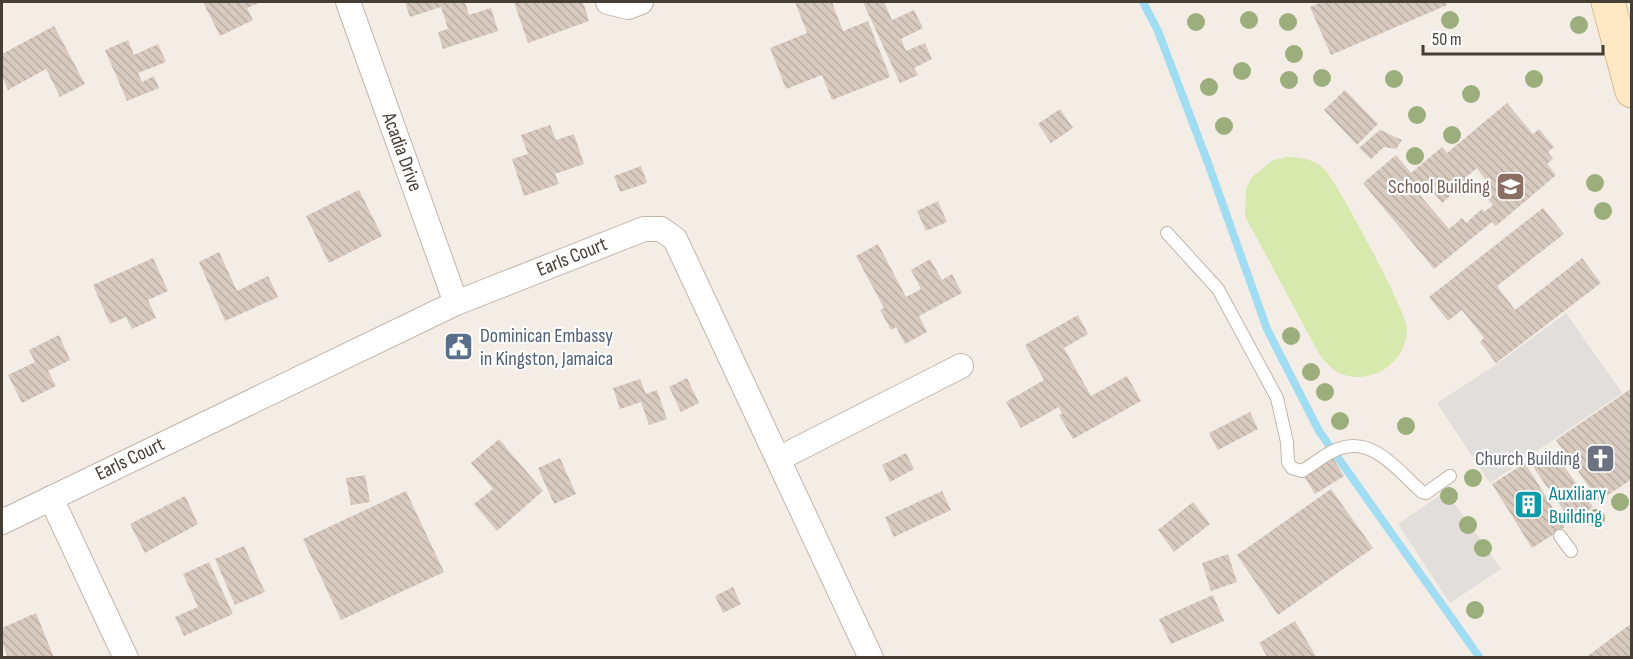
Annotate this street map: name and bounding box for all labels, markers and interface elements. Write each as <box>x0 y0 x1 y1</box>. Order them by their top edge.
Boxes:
scale bar <box>1423 18 1603 56</box>
text: 50 m <box>1432 29 1462 50</box>
street label: Acadia Drive <box>376 108 427 195</box>
school or university icon: School Building <box>1495 171 1527 203</box>
place label: School Building <box>1388 175 1490 199</box>
street label: Earls Court <box>533 232 611 282</box>
place label: Dominican Embassy in Kingston, Jamaica <box>480 324 613 371</box>
public building icon: Dominican Embassy in Kingston, Jamaica <box>443 331 475 363</box>
street label: Earls Court <box>92 432 168 486</box>
church icon: Church Building <box>1585 443 1617 475</box>
place label: Church Building <box>1475 447 1580 471</box>
place label: Auxiliary Building <box>1548 482 1607 529</box>
building icon: Auxiliary Building <box>1512 489 1544 521</box>

